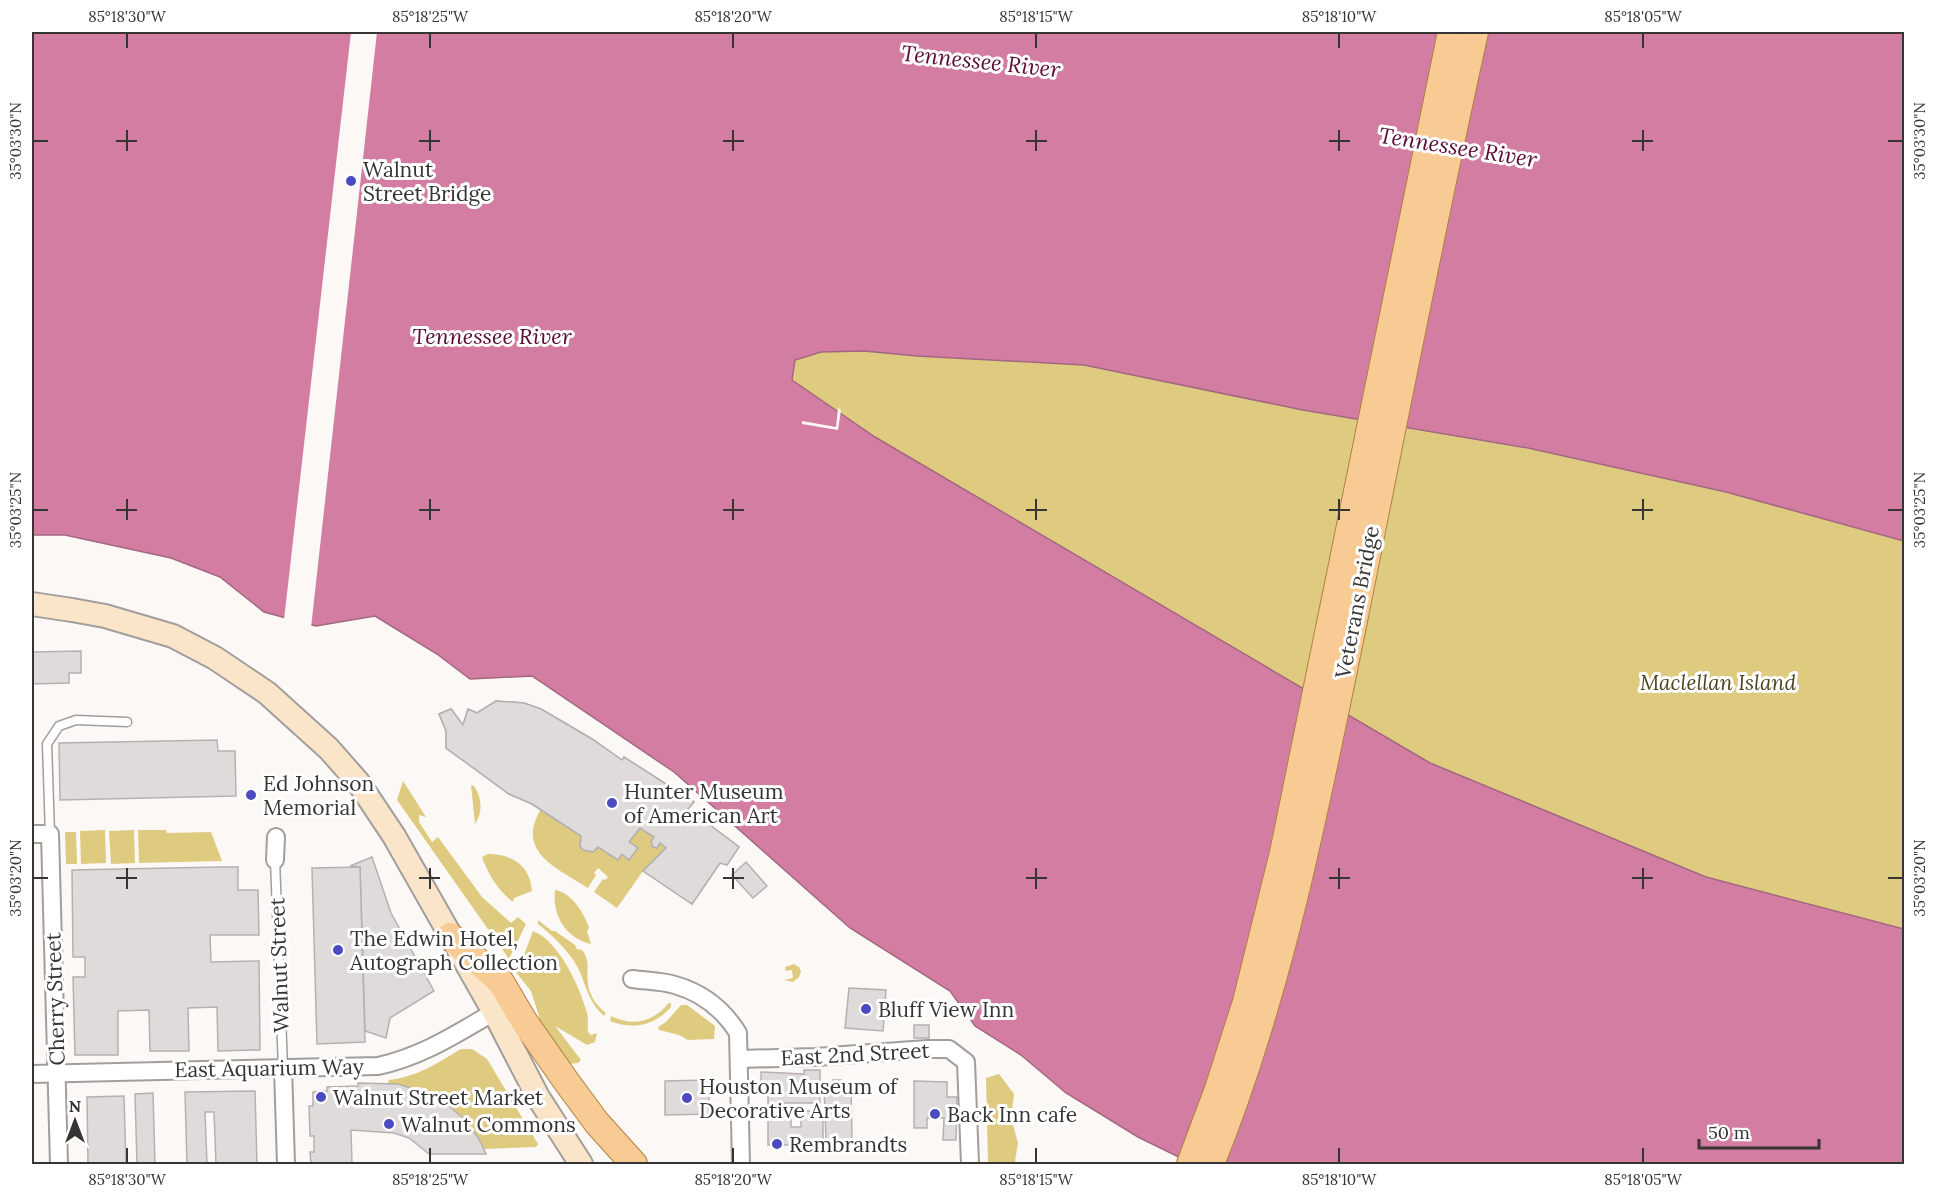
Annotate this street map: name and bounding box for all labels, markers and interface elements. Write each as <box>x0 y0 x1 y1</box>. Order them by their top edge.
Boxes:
text: 85°18'30"W <box>88 7 167 26</box>
text: 85°18'25"W <box>392 7 469 26</box>
text: 85°18'20"W <box>694 7 773 26</box>
text: 85°18'15"W <box>999 7 1074 26</box>
text: 85°18'10"W <box>1302 7 1377 26</box>
text: 85°18'05"W <box>1604 7 1683 26</box>
water label: Tennessee River <box>900 39 1063 83</box>
text: 35°03'30"N <box>6 102 25 180</box>
text: 35°03'30"N <box>1910 102 1929 180</box>
water label: Tennessee River <box>1377 121 1540 173</box>
place label: Walnut Street Bridge <box>363 156 491 207</box>
marker: Walnut Street Bridge <box>344 174 358 188</box>
water label: Tennessee River <box>412 322 573 350</box>
text: 35°03'25"N <box>6 472 25 548</box>
text: 35°03'25"N <box>1910 472 1929 548</box>
street label: Veterans Bridge <box>1329 523 1385 682</box>
park label: Maclellan Island <box>1640 669 1796 696</box>
place label: Ed Johnson Memorial <box>263 770 374 821</box>
place label: Hunter Museum of American Art <box>624 778 784 829</box>
marker: Ed Johnson Memorial <box>244 788 258 802</box>
marker: Hunter Museum of American Art <box>605 796 619 810</box>
text: 35°03'20"N <box>6 839 25 917</box>
text: 35°03'20"N <box>1910 839 1929 917</box>
street label: Walnut Street <box>263 896 295 1033</box>
place label: The Edwin Hotel, Autograph Collection <box>349 925 558 976</box>
street label: Cherry Street <box>39 931 71 1066</box>
marker: The Edwin Hotel, Autograph Collection <box>331 943 345 957</box>
place label: Bluff View Inn <box>878 996 1015 1023</box>
marker: Bluff View Inn <box>859 1002 873 1016</box>
street label: East 2nd Street <box>780 1037 931 1071</box>
street label: East Aquarium Way <box>174 1053 364 1083</box>
place label: Houston Museum of Decorative Arts <box>699 1073 899 1124</box>
place label: Walnut Street Market <box>333 1084 544 1111</box>
marker: Walnut Street Market <box>314 1090 328 1104</box>
north arrow <box>45 1091 105 1151</box>
marker: Houston Museum of Decorative Arts <box>680 1091 694 1105</box>
text: N <box>69 1096 81 1116</box>
place label: Back Inn cafe <box>947 1101 1077 1128</box>
marker: Back Inn cafe <box>928 1107 942 1121</box>
place label: Walnut Commons <box>401 1111 576 1138</box>
scale bar <box>1699 1112 1819 1150</box>
marker: Walnut Commons <box>382 1117 396 1131</box>
text: 50 m <box>1708 1121 1750 1144</box>
place label: Rembrandts <box>789 1131 907 1158</box>
marker: Rembrandts <box>770 1137 784 1151</box>
text: 85°18'30"W <box>88 1170 167 1189</box>
text: 85°18'25"W <box>392 1170 469 1189</box>
text: 85°18'20"W <box>694 1170 773 1189</box>
text: 85°18'15"W <box>999 1170 1074 1189</box>
text: 85°18'10"W <box>1302 1170 1377 1189</box>
text: 85°18'05"W <box>1604 1170 1683 1189</box>

